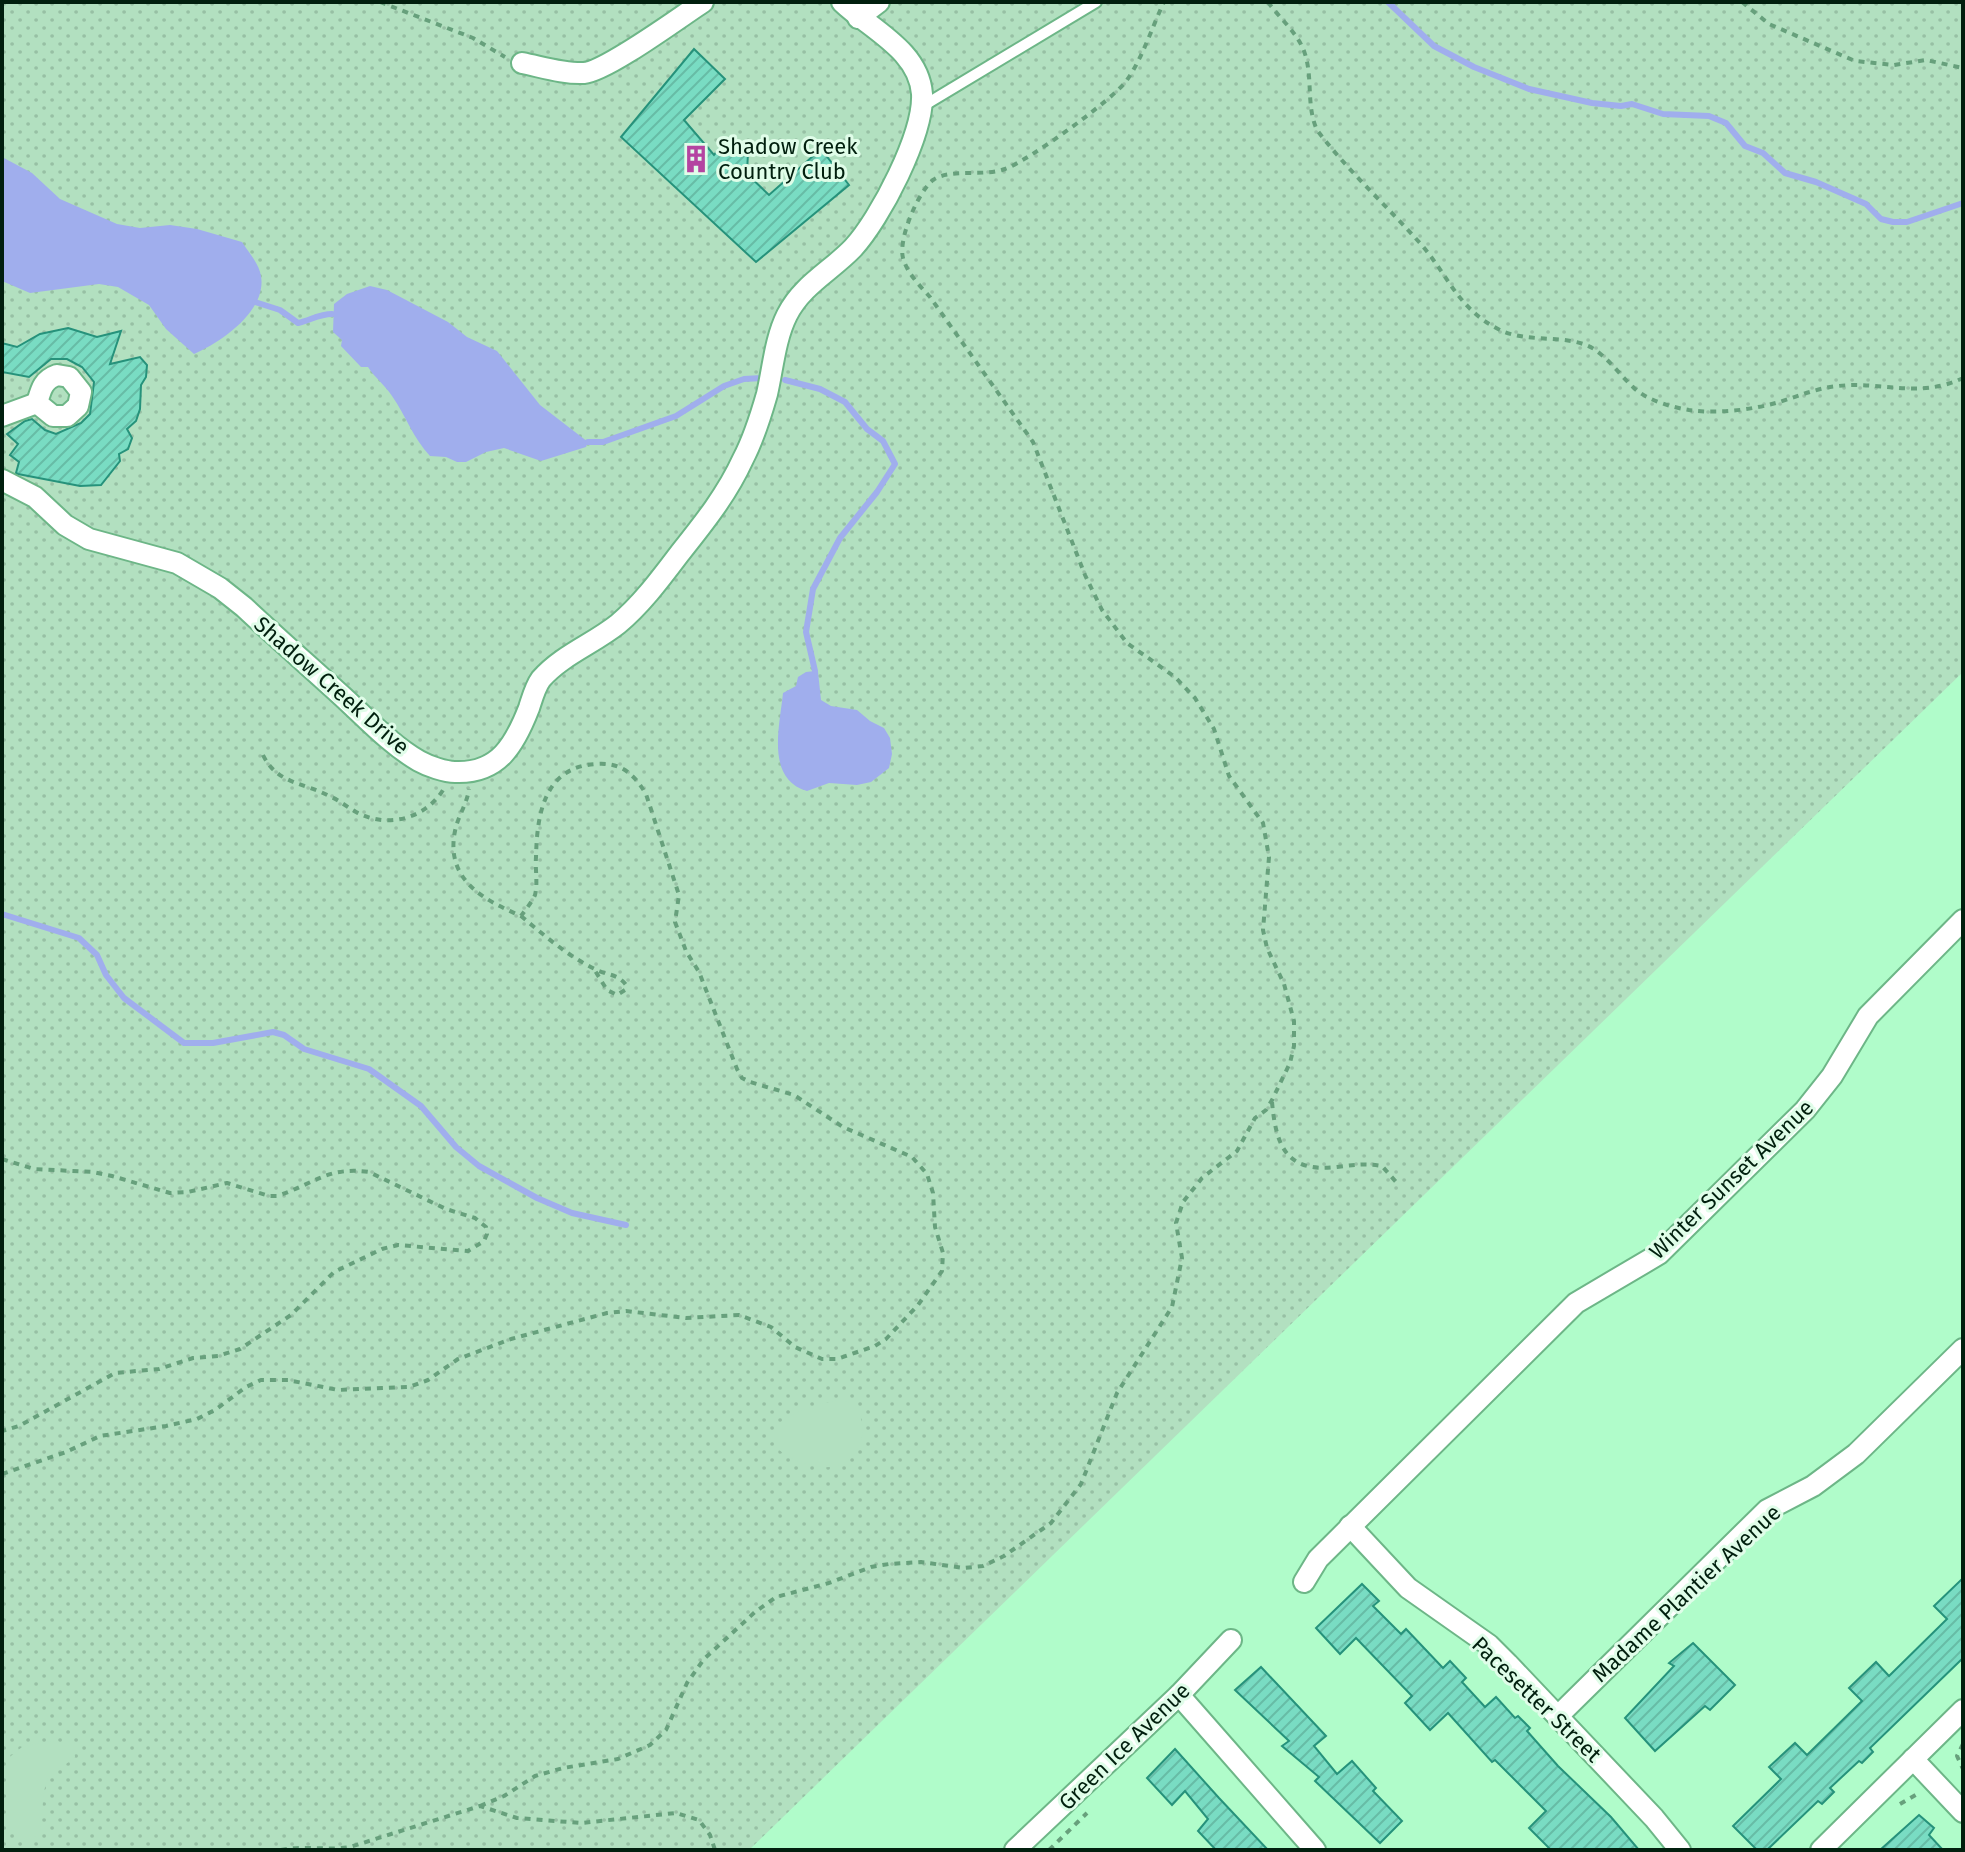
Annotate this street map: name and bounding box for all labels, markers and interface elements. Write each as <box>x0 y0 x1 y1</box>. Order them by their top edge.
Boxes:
place label: Shadow Creek Country Club <box>718 133 858 185</box>
building icon: Shadow Creek Country Club <box>681 144 711 174</box>
street label: Shadow Creek Drive <box>248 611 415 760</box>
street label: Winter Sunset Avenue <box>1644 1094 1819 1265</box>
street label: Madame Plantier Avenue <box>1586 1499 1786 1688</box>
street label: Pacesetter Street <box>1466 1631 1607 1768</box>
street label: Green Ice Avenue <box>1053 1677 1196 1816</box>

